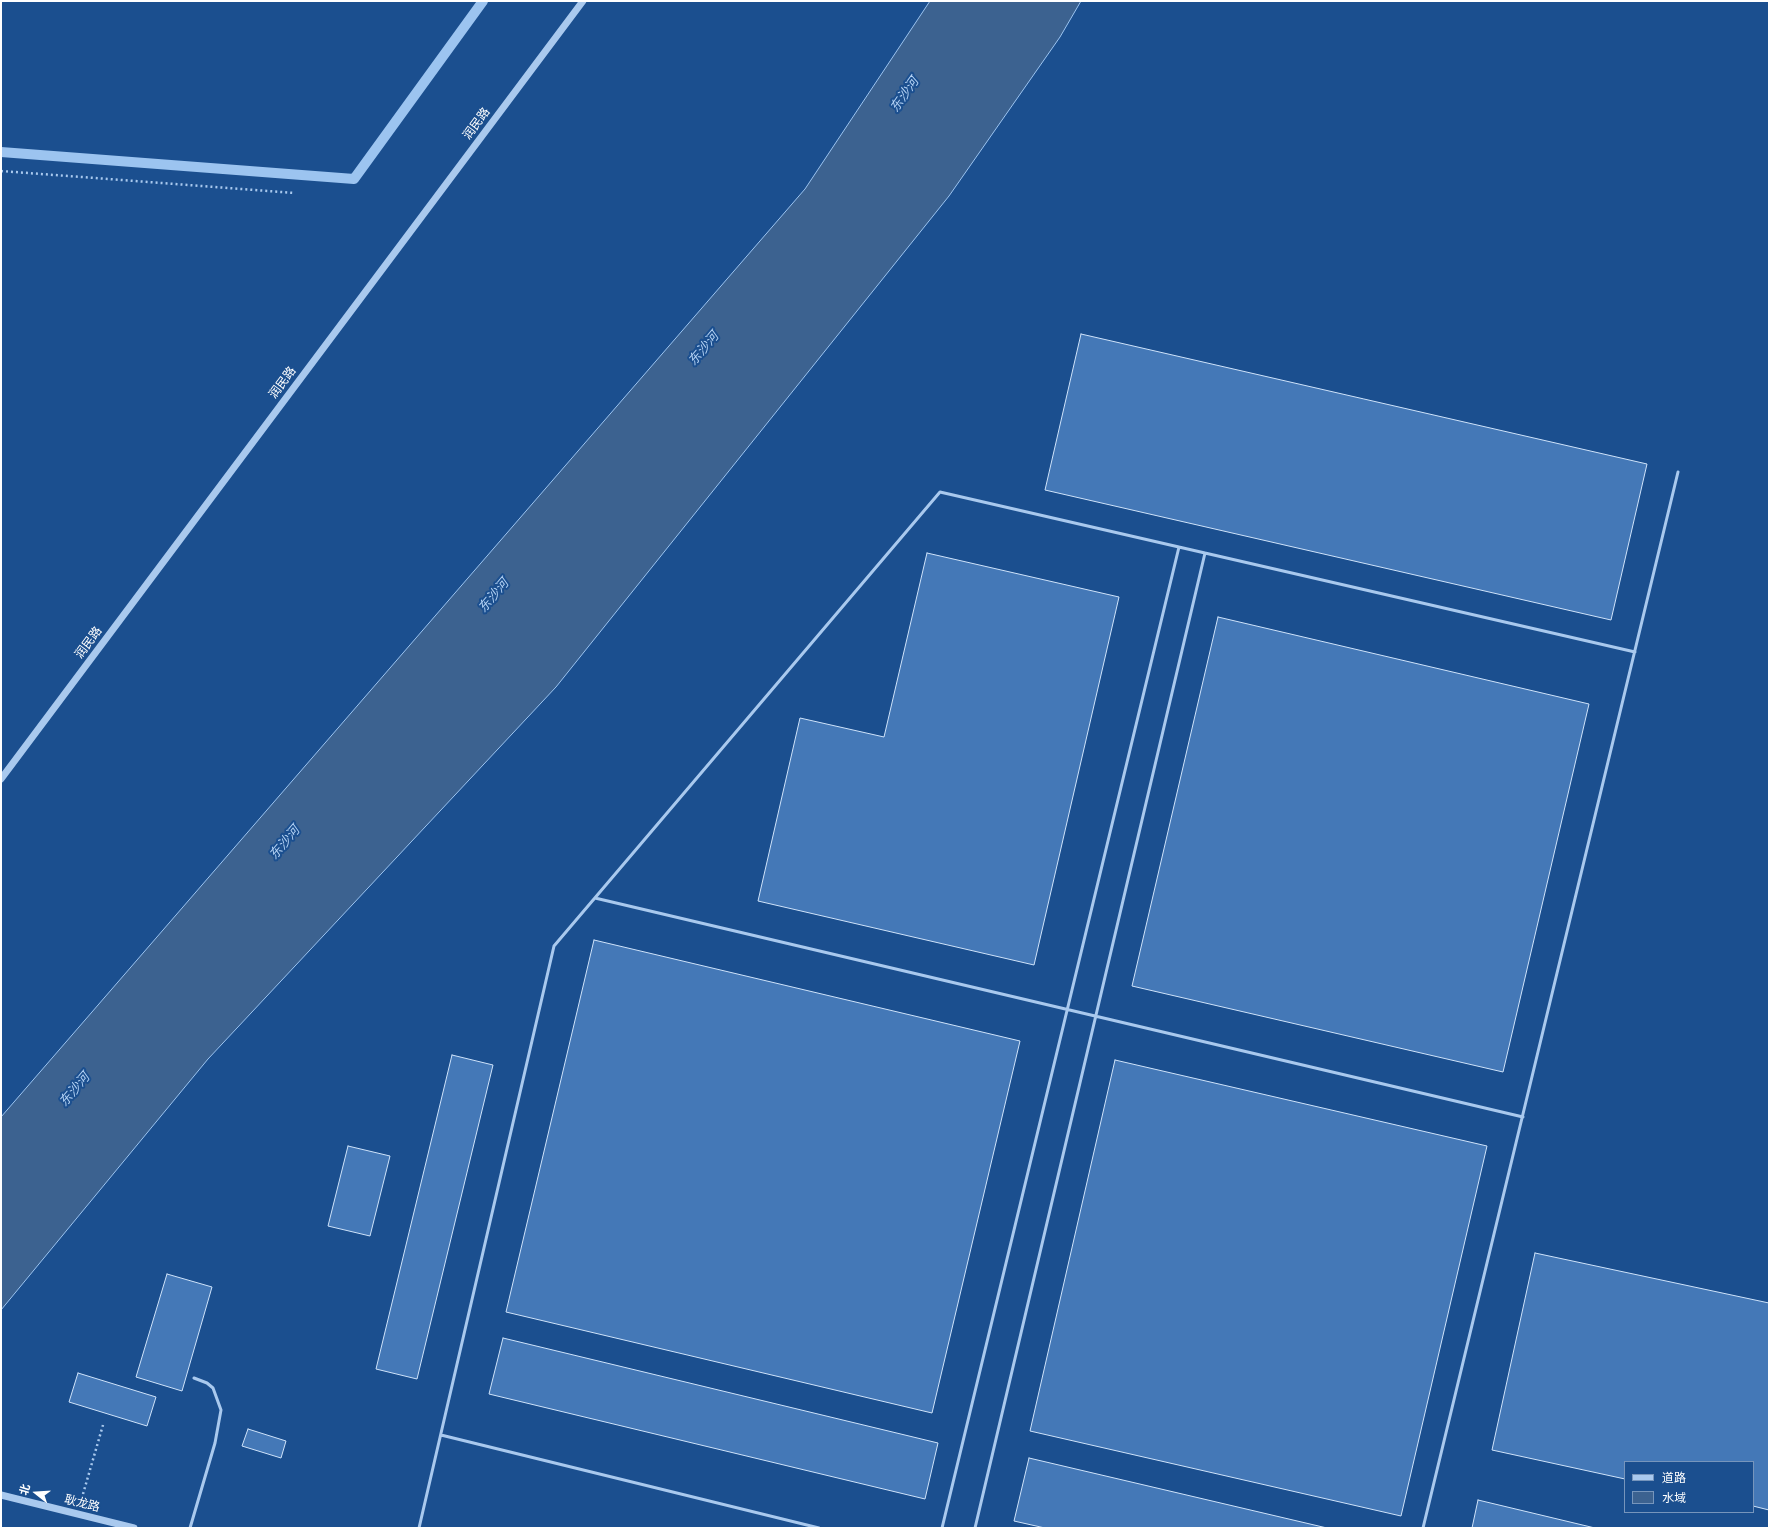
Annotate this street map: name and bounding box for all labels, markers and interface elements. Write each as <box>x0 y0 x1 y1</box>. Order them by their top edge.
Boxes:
water label: 东沙河 <box>887 75 923 115</box>
street label: 润民路 <box>460 105 494 143</box>
water label: 东沙河 <box>685 329 723 369</box>
street label: 润民路 <box>266 364 300 402</box>
water label: 东沙河 <box>475 576 513 616</box>
street label: 润民路 <box>72 624 106 662</box>
water label: 东沙河 <box>266 823 304 863</box>
water label: 东沙河 <box>56 1070 94 1110</box>
legend <box>1624 1461 1754 1513</box>
text: 道路 <box>1662 1470 1686 1486</box>
north arrow <box>16 1473 56 1513</box>
text: 北 <box>16 1482 33 1497</box>
text: 水域 <box>1662 1490 1686 1506</box>
street label: 耿龙路 <box>63 1493 101 1515</box>

